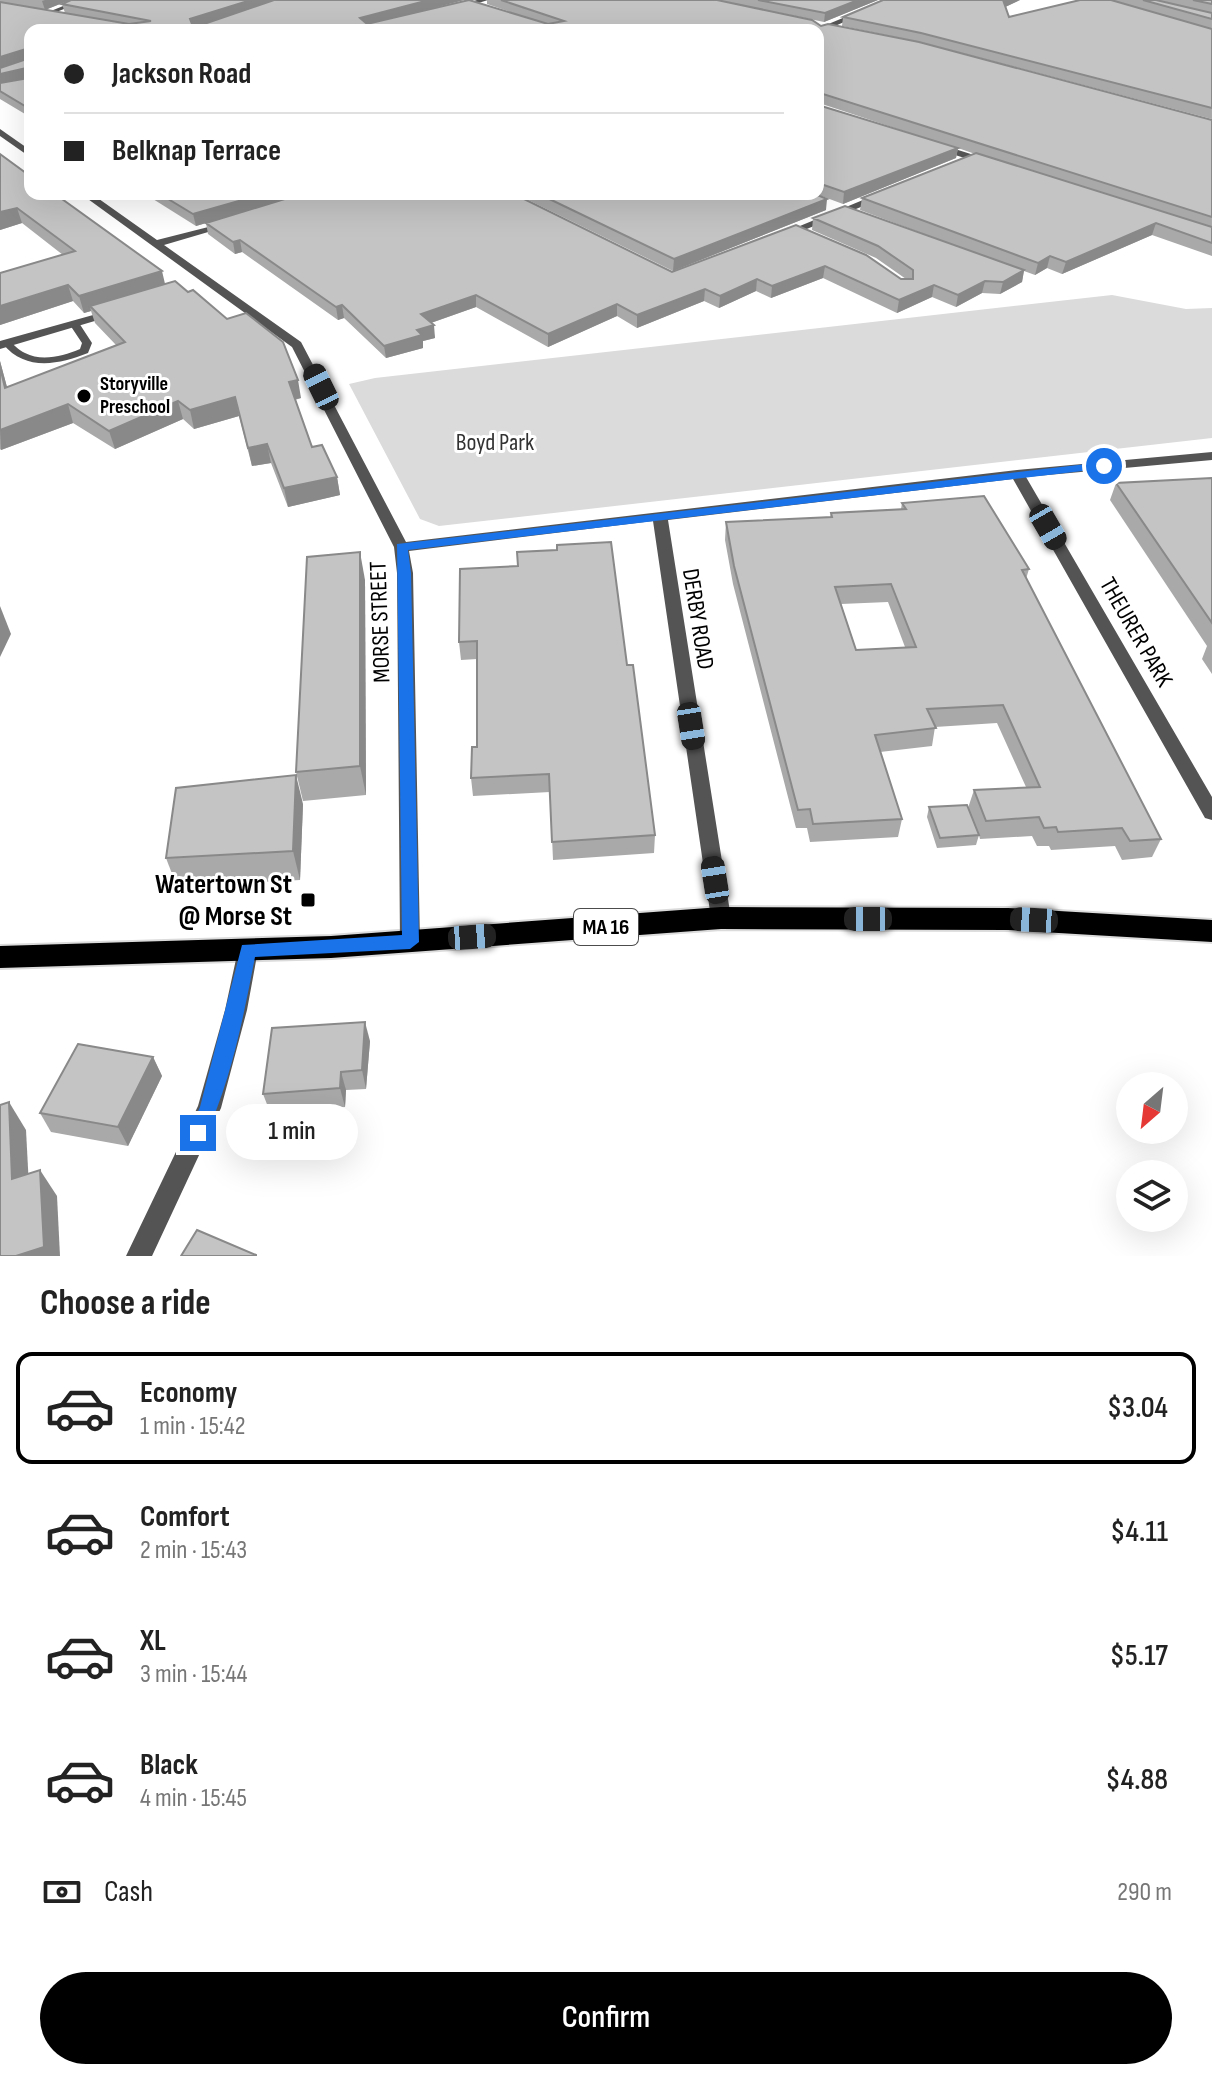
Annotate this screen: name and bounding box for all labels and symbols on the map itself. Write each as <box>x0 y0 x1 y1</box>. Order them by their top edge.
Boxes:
car <box>300 360 342 414</box>
place label: Storyville Preschool <box>100 372 170 419</box>
marker: Storyville Preschool <box>75 387 93 405</box>
park label: Boyd Park <box>456 428 534 457</box>
route start <box>1086 448 1122 484</box>
car <box>1026 500 1070 554</box>
street label: MORSE STREET <box>363 560 397 683</box>
street label: DERBY ROAD <box>676 566 720 672</box>
street label: THEURER PARK <box>1093 572 1179 692</box>
car <box>675 700 707 752</box>
car <box>699 854 731 906</box>
place label: Watertown St @ Morse St <box>155 868 292 933</box>
marker: Watertown St @ Morse St <box>299 891 317 909</box>
car <box>844 907 892 931</box>
car <box>1009 907 1059 933</box>
road number: MA 16 <box>574 909 638 945</box>
car <box>447 923 497 951</box>
north arrow <box>1116 1072 1188 1144</box>
callout: 1 min <box>226 1105 358 1161</box>
route end <box>180 1115 216 1151</box>

